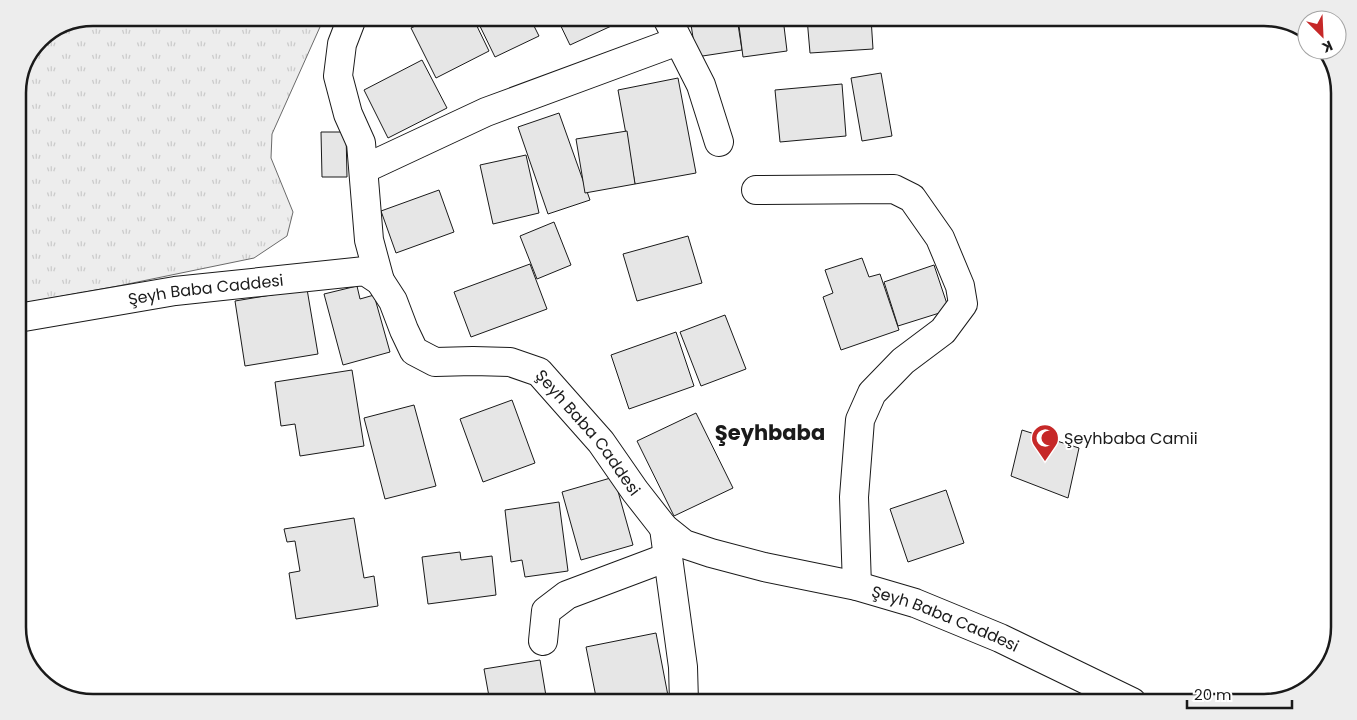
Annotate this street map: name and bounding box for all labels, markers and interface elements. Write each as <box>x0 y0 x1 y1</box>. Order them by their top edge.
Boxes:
north arrow <box>1297 10 1347 60</box>
text: K <box>1319 36 1336 58</box>
street label: Şeyh Baba Caddesi <box>126 268 285 310</box>
street label: Şeyh Baba Caddesi <box>530 364 646 501</box>
district label: Şeyhbaba <box>715 418 825 447</box>
mosque icon: Şeyhbaba Camii <box>1030 423 1060 462</box>
place label: Şeyhbaba Camii <box>1064 427 1198 450</box>
street label: Şeyh Baba Caddesi <box>869 579 1023 657</box>
scale bar <box>1187 678 1292 710</box>
text: 20 m <box>1194 684 1232 705</box>

